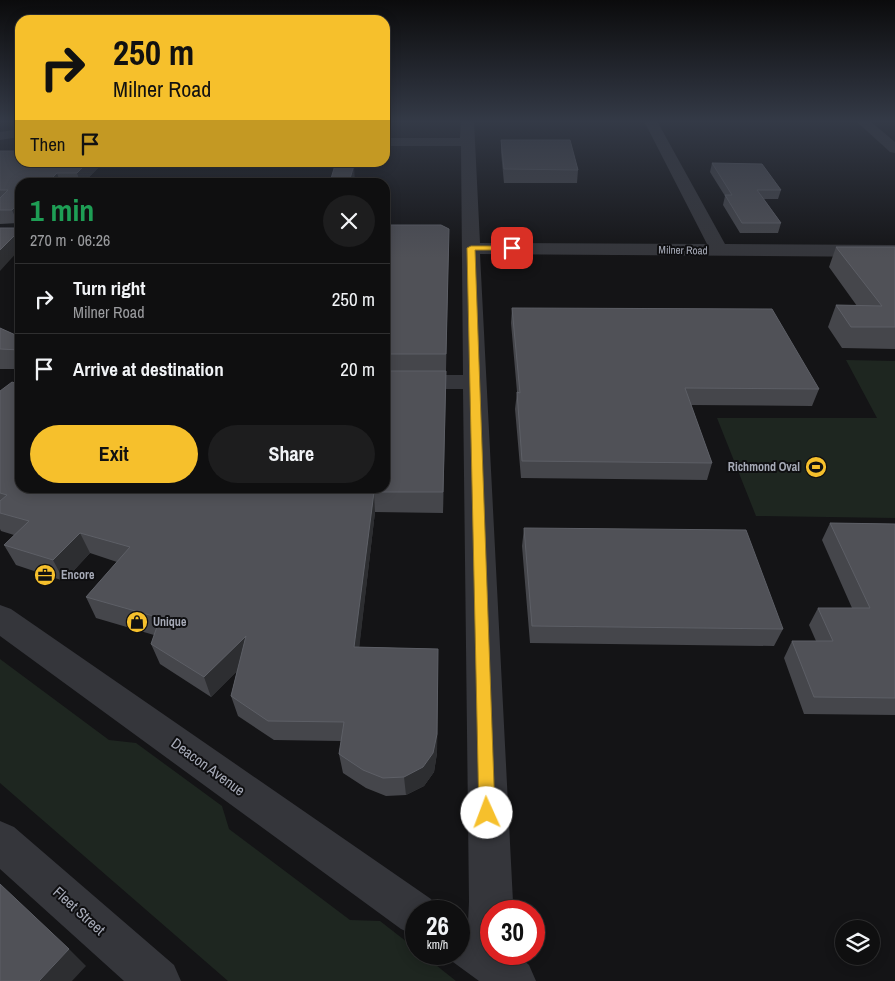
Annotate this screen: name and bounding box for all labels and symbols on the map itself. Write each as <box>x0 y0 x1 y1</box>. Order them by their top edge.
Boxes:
pin <box>491 227 533 269</box>
street label: Milner Road <box>658 243 708 257</box>
sports icon: Richmond Oval <box>804 455 828 479</box>
place label: Richmond Oval <box>728 459 800 475</box>
office icon: Encore <box>33 563 57 587</box>
place label: Encore <box>61 567 95 583</box>
shop icon: Unique <box>125 610 149 634</box>
place label: Unique <box>153 614 187 630</box>
street label: Deacon Avenue <box>167 733 250 801</box>
position arrow <box>460 786 512 838</box>
street label: Fleet Street <box>49 882 110 940</box>
speed limit sign: 30 <box>480 900 545 965</box>

